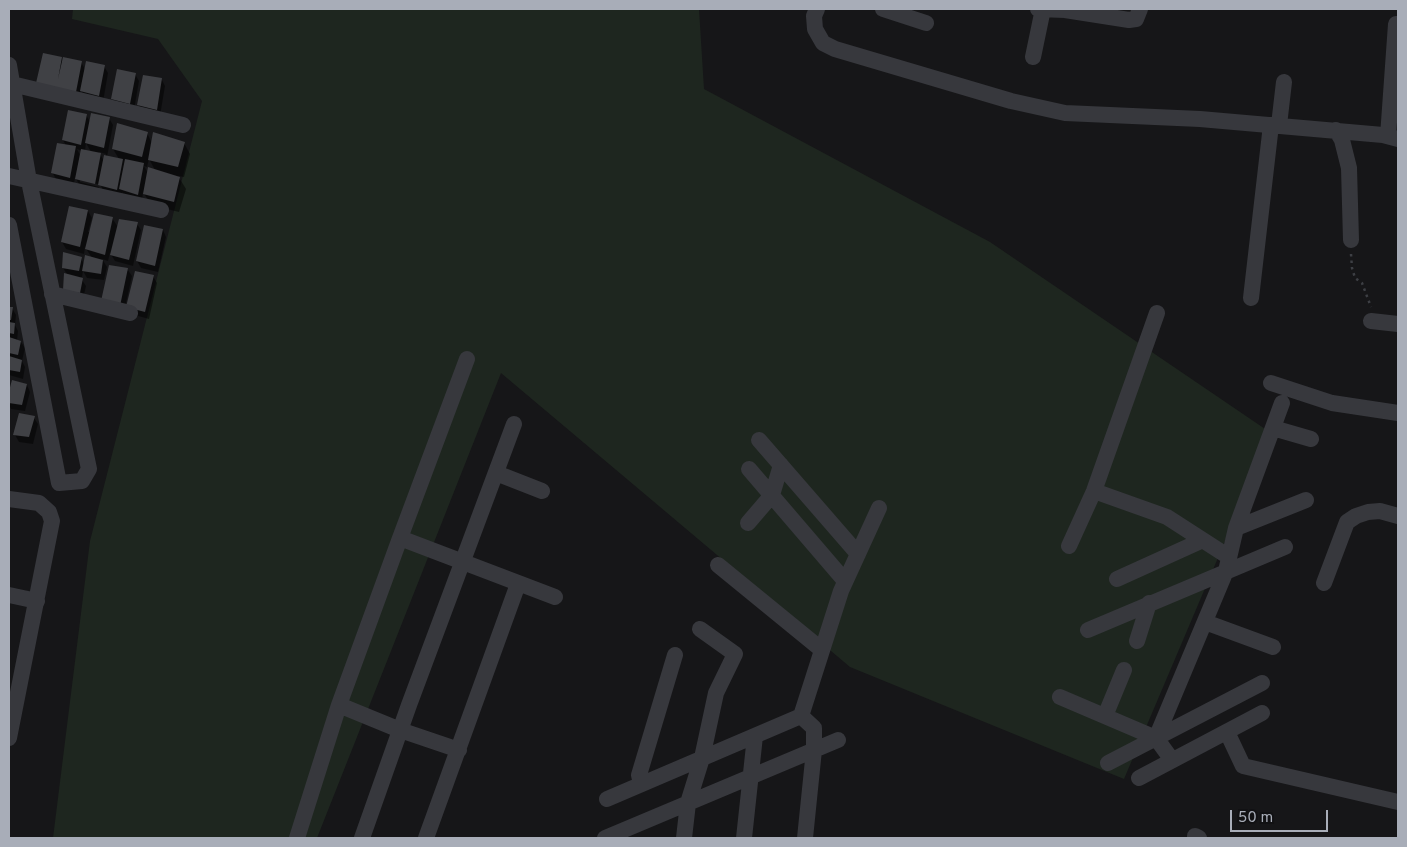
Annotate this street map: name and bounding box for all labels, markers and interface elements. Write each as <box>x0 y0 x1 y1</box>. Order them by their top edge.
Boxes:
scale bar <box>1232 800 1330 832</box>
text: 50 m <box>1238 809 1273 828</box>

